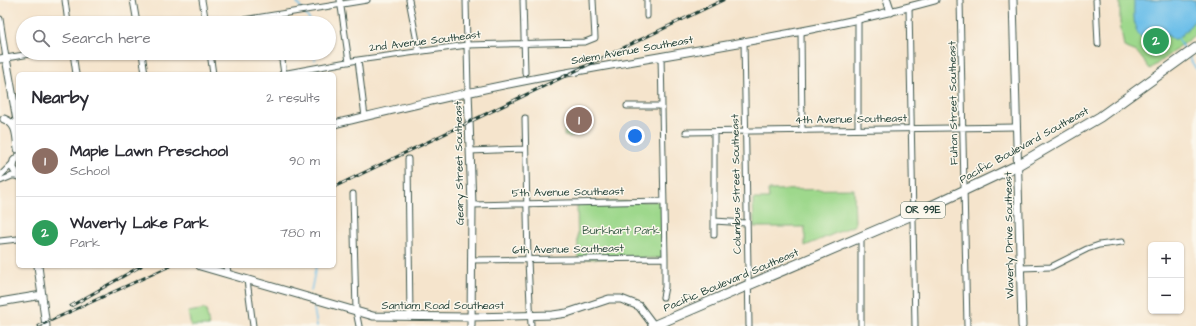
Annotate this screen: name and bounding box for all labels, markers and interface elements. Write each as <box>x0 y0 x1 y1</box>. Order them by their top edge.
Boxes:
search box <box>16 16 336 60</box>
pin: 2 <box>1143 26 1169 56</box>
icon: search <box>30 27 52 49</box>
street label: 2nd Avenue Southeast <box>368 27 482 55</box>
text: Search here <box>62 28 151 49</box>
street label: Salem Avenue Southeast <box>570 32 695 68</box>
street label: Fulton Street Southeast <box>944 40 962 165</box>
text: Nearby <box>32 86 89 110</box>
text: 2 results <box>266 89 320 107</box>
street label: Geary Street Southeast <box>450 100 469 225</box>
street label: Pacific Boulevard Southeast <box>957 103 1092 187</box>
pin: 1 <box>566 105 592 135</box>
street label: 4th Avenue Southeast <box>795 111 908 127</box>
street label: Columbus Street Southeast <box>727 113 745 254</box>
your location <box>625 126 645 146</box>
text: Maple Lawn Preschool <box>70 141 228 162</box>
text: 1 <box>44 152 46 170</box>
text: 90 m <box>289 152 320 170</box>
text: School <box>70 162 110 180</box>
street label: Waverly Drive Southeast <box>1000 171 1019 299</box>
street label: 5th Avenue Southeast <box>512 184 625 200</box>
road number: OR 99E <box>901 202 945 218</box>
text: Waverly Lake Park <box>70 213 209 234</box>
park label: Burkhart Park <box>582 223 660 238</box>
text: 2 <box>41 224 49 242</box>
text: 780 m <box>280 224 320 242</box>
text: Park <box>70 234 100 252</box>
street label: 6th Avenue Southeast <box>512 241 624 257</box>
map controls <box>1148 242 1184 314</box>
button: + <box>1148 242 1184 278</box>
street label: Pacific Boulevard Southeast <box>661 244 802 315</box>
button: − <box>1148 278 1184 314</box>
street label: Santiam Road Southeast <box>382 298 505 313</box>

